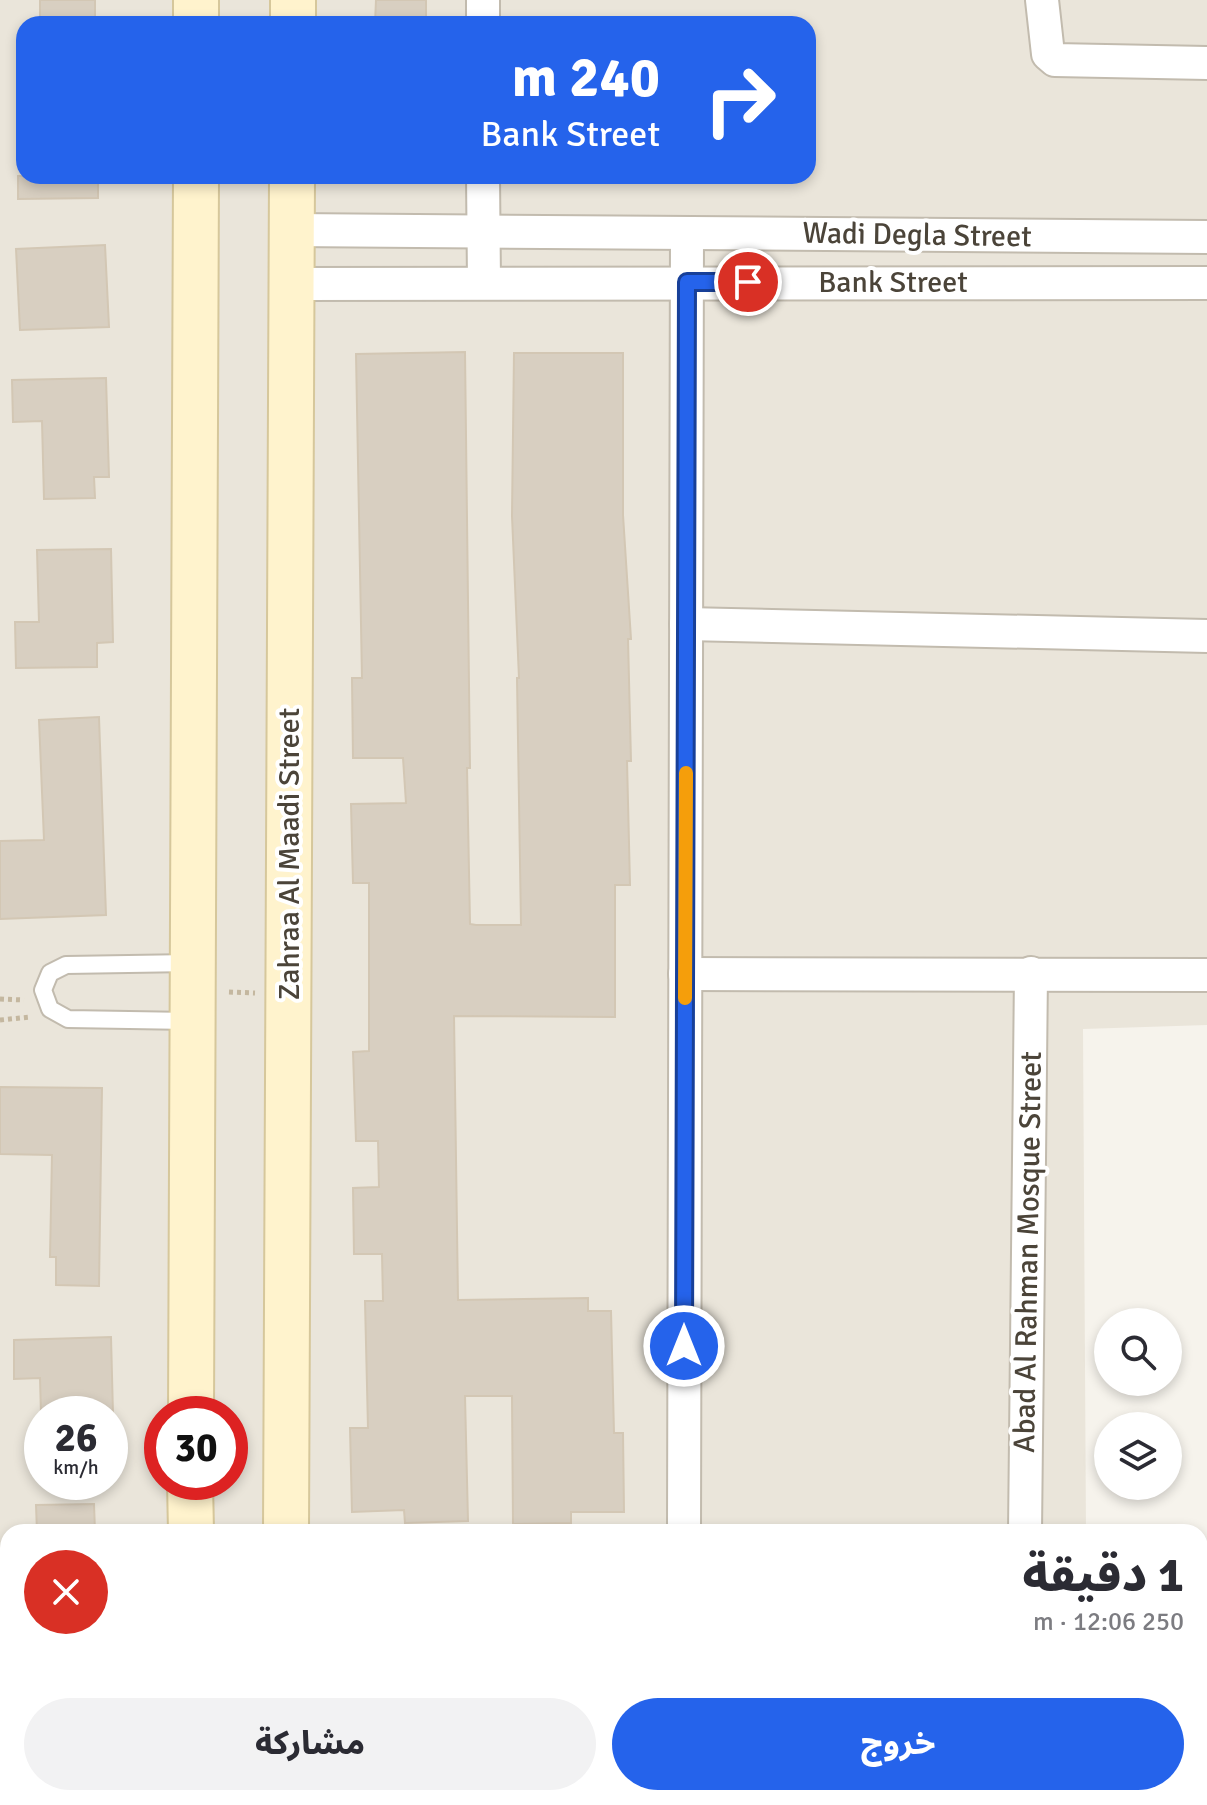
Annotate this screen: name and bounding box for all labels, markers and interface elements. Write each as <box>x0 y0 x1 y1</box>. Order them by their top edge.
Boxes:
text: 240 m <box>512 43 660 112</box>
icon: right <box>688 48 792 152</box>
text: Bank Street <box>481 112 660 157</box>
street label: Wadi Degla Street <box>802 215 1032 255</box>
pin <box>714 248 782 316</box>
icon: arrive <box>726 260 770 304</box>
street label: Bank Street <box>818 264 968 301</box>
street label: Zahraa Al Maadi Street <box>271 708 308 1000</box>
street label: Abad Al Rahman Mosque Street <box>1006 1051 1050 1453</box>
position arrow <box>642 1304 726 1388</box>
map controls <box>1094 1308 1182 1500</box>
button: search <box>1094 1308 1182 1396</box>
speed limit sign: 30 <box>144 1396 248 1500</box>
button: layers <box>1094 1412 1182 1500</box>
text: 26 <box>54 1413 98 1463</box>
text: km/h <box>53 1455 99 1480</box>
text: 1 دقيقة <box>1022 1546 1184 1605</box>
button: close <box>24 1550 108 1634</box>
text: 250 m · 12:06 <box>1033 1606 1184 1638</box>
button: مشاركة <box>24 1698 596 1790</box>
button: خروج <box>612 1698 1184 1790</box>

